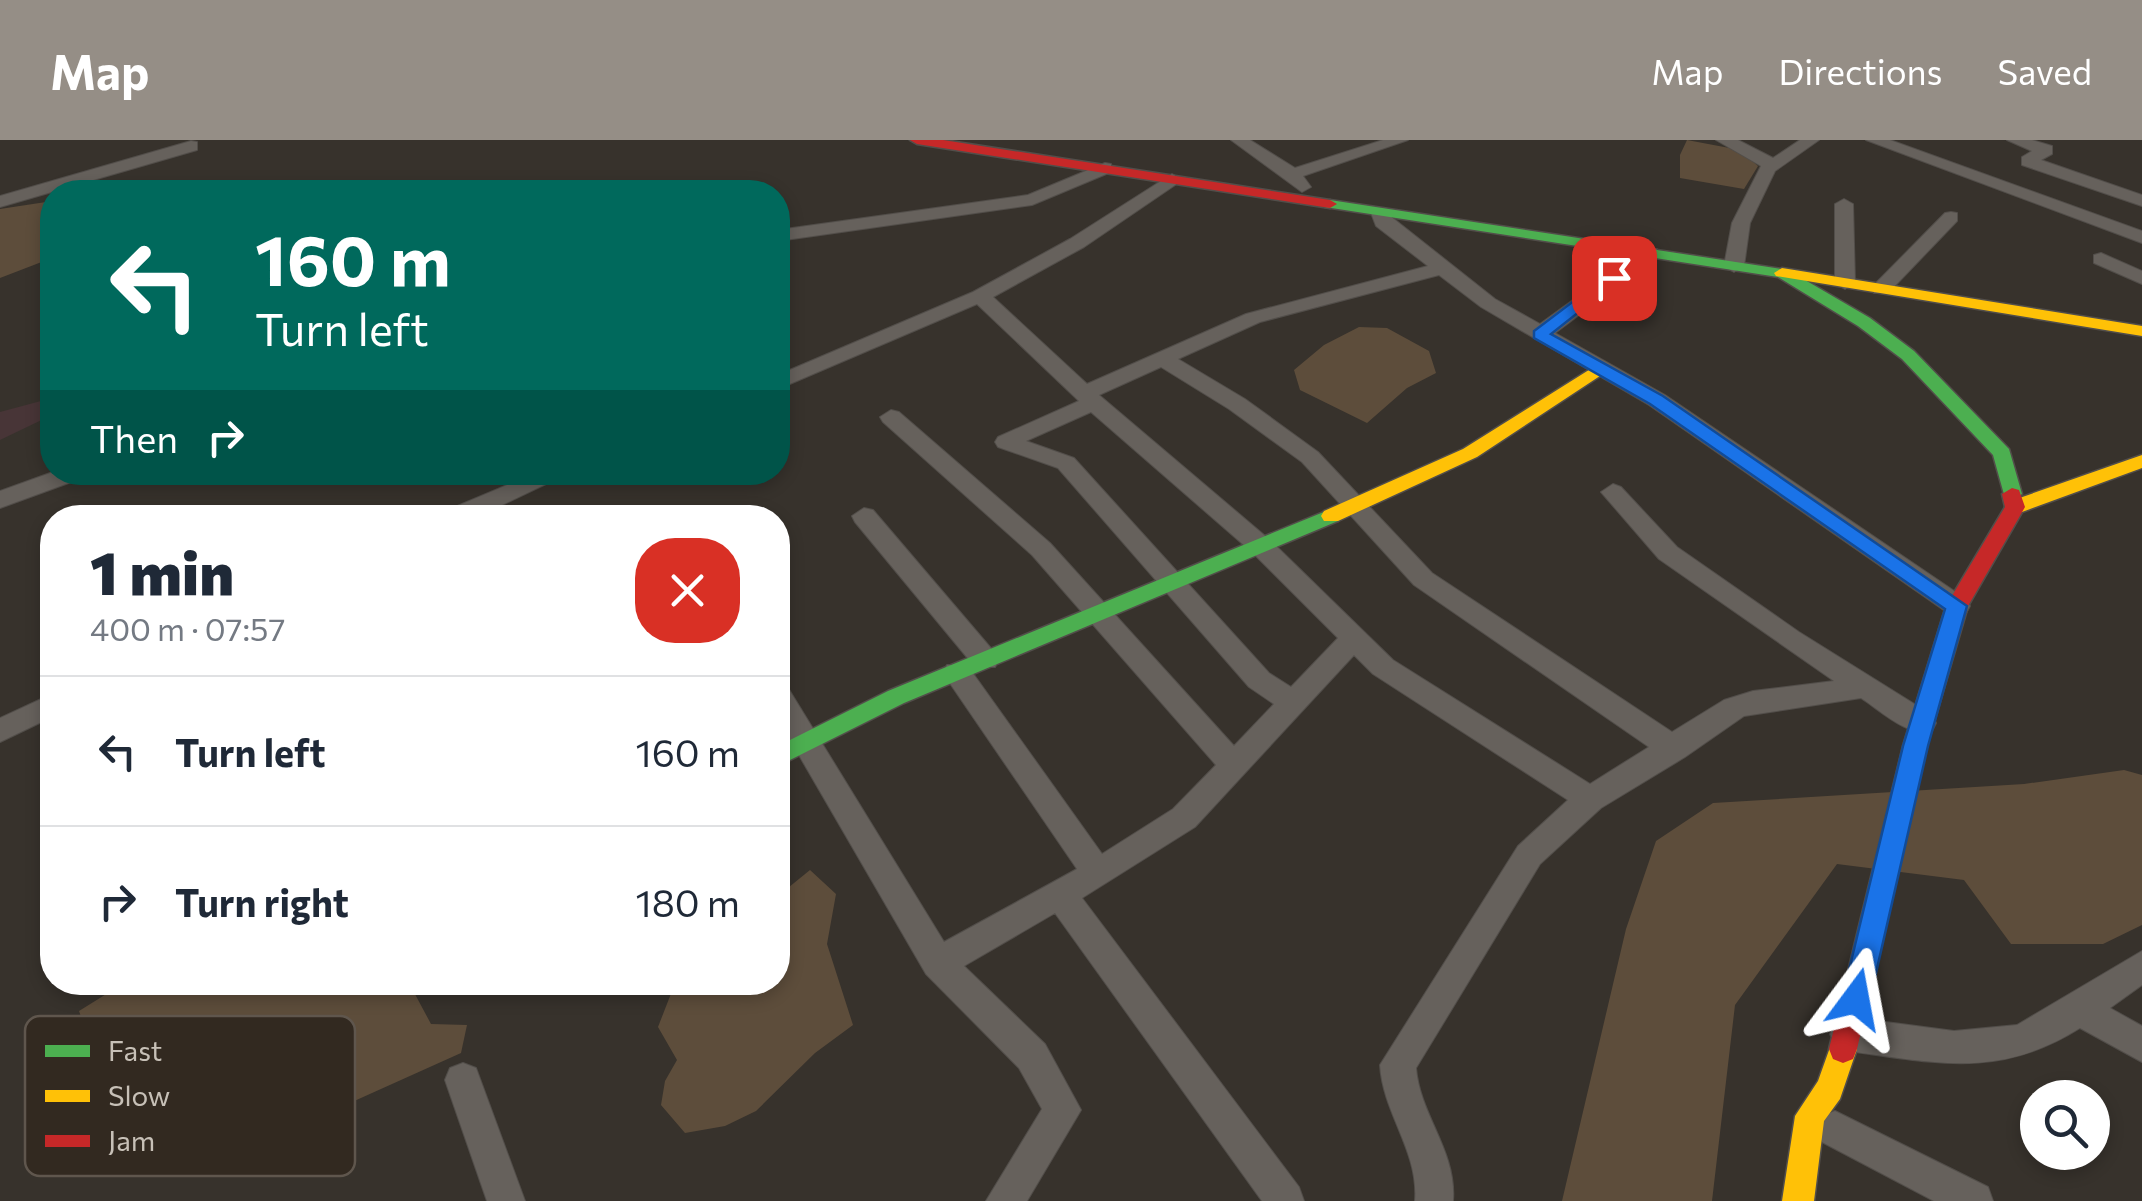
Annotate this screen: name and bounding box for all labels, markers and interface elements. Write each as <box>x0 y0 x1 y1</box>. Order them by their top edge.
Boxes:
text: Map <box>50 41 149 100</box>
text: Map <box>1651 49 1723 92</box>
text: Directions <box>1778 49 1943 92</box>
text: Saved <box>1998 49 2092 92</box>
text: 160 m <box>255 215 451 300</box>
icon: left <box>90 220 220 350</box>
pin <box>1572 236 1657 321</box>
icon: arrive <box>1587 251 1642 306</box>
text: Turn left <box>255 300 429 355</box>
icon: right <box>198 410 253 465</box>
text: Then <box>90 414 178 461</box>
text: 1 min <box>90 534 234 607</box>
button: close <box>635 538 740 643</box>
text: 400 m · 07:57 <box>90 608 285 648</box>
icon: left <box>90 724 145 779</box>
text: Turn left <box>175 728 326 775</box>
text: 160 m <box>635 728 740 775</box>
icon: right <box>90 874 145 929</box>
text: Turn right <box>175 878 349 925</box>
text: 180 m <box>635 878 740 925</box>
position arrow <box>1804 947 1908 1051</box>
legend <box>25 1016 355 1176</box>
text: Fast <box>108 1033 162 1067</box>
text: Slow <box>108 1078 170 1112</box>
map controls <box>2020 1080 2110 1170</box>
button: search <box>2020 1080 2110 1170</box>
text: Jam <box>108 1123 155 1157</box>

